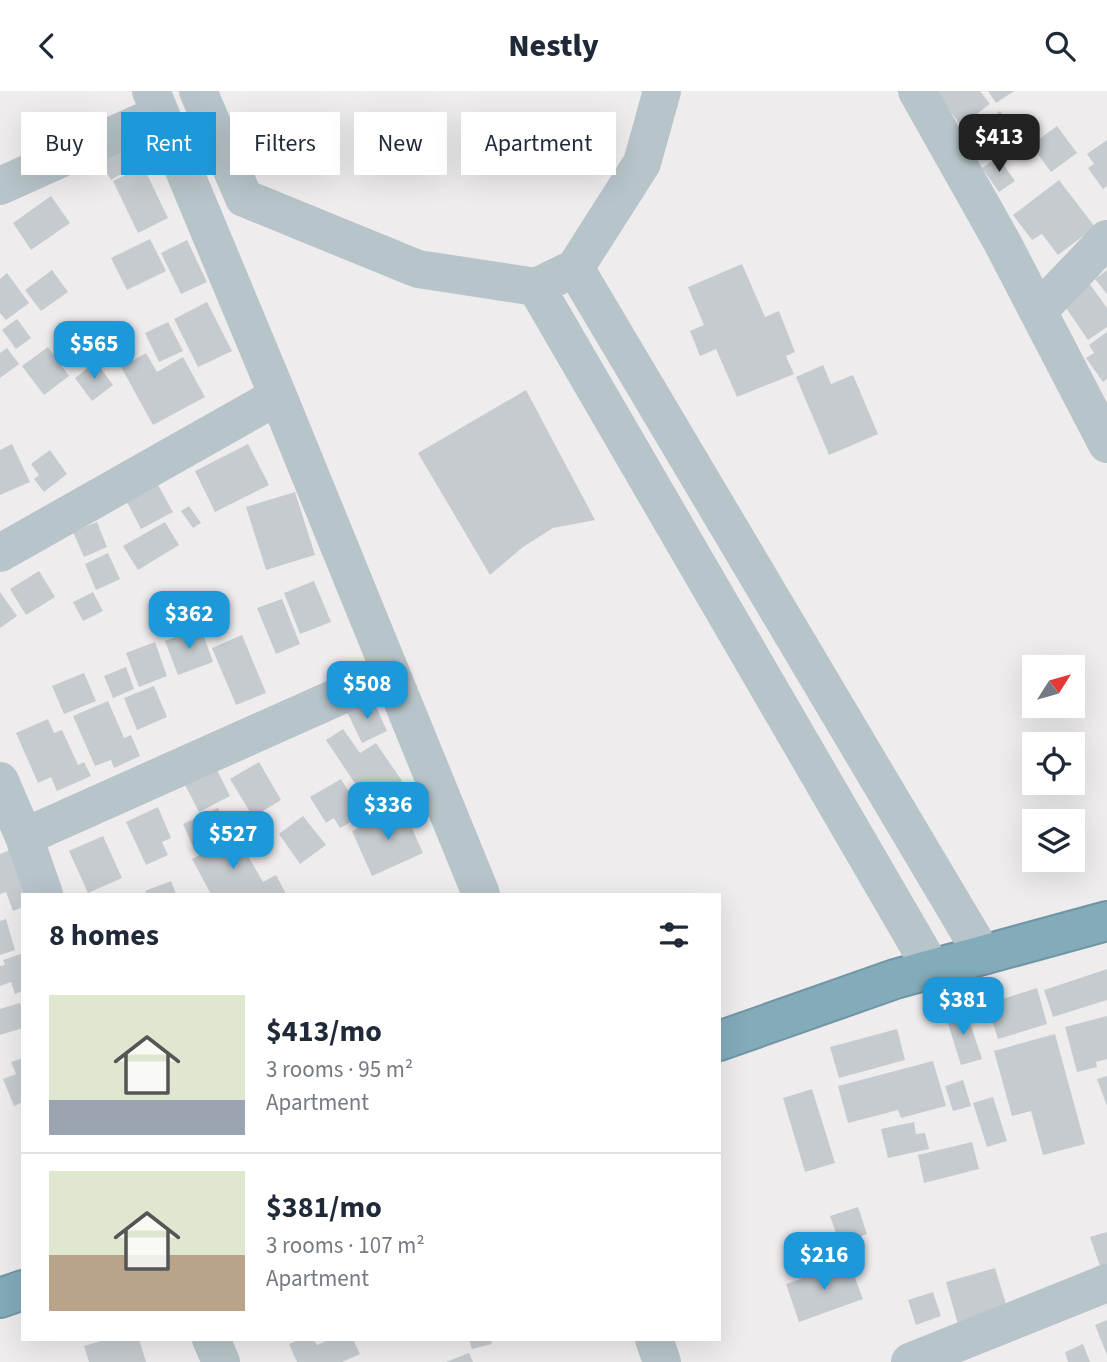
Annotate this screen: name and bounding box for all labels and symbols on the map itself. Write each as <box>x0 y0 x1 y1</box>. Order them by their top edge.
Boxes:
pin: $413 <box>958 115 1040 174</box>
pin: $565 <box>53 321 135 381</box>
pin: $362 <box>148 591 230 651</box>
north arrow <box>1022 655 1085 717</box>
pin: $508 <box>326 661 408 721</box>
pin: $336 <box>347 783 429 842</box>
pin: $527 <box>192 811 274 871</box>
pin: $381 <box>922 977 1004 1037</box>
pin: $216 <box>783 1233 865 1292</box>

